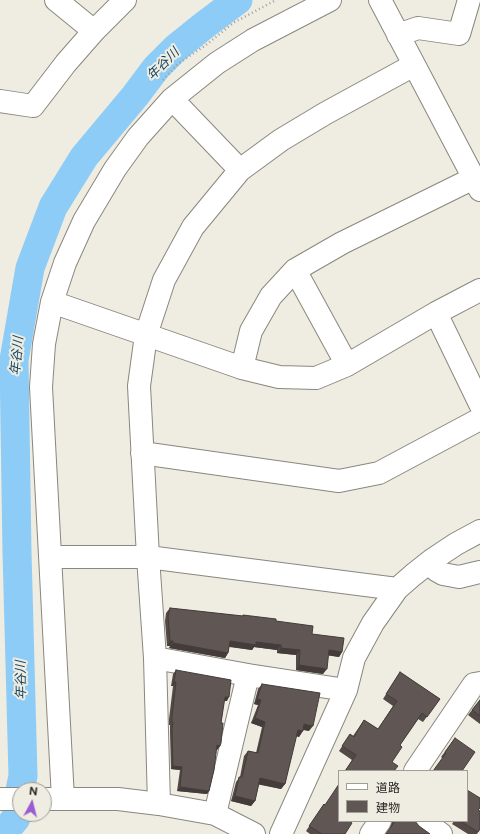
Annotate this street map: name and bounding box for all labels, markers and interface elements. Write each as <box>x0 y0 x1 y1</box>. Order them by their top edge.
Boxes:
water label: 年谷川 <box>144 45 182 83</box>
water label: 年谷川 <box>8 336 26 376</box>
water label: 年谷川 <box>13 660 29 700</box>
legend <box>338 770 468 822</box>
text: 道路 <box>376 781 400 795</box>
north arrow <box>12 782 52 822</box>
text: N <box>28 785 38 798</box>
text: 建物 <box>376 801 400 815</box>

